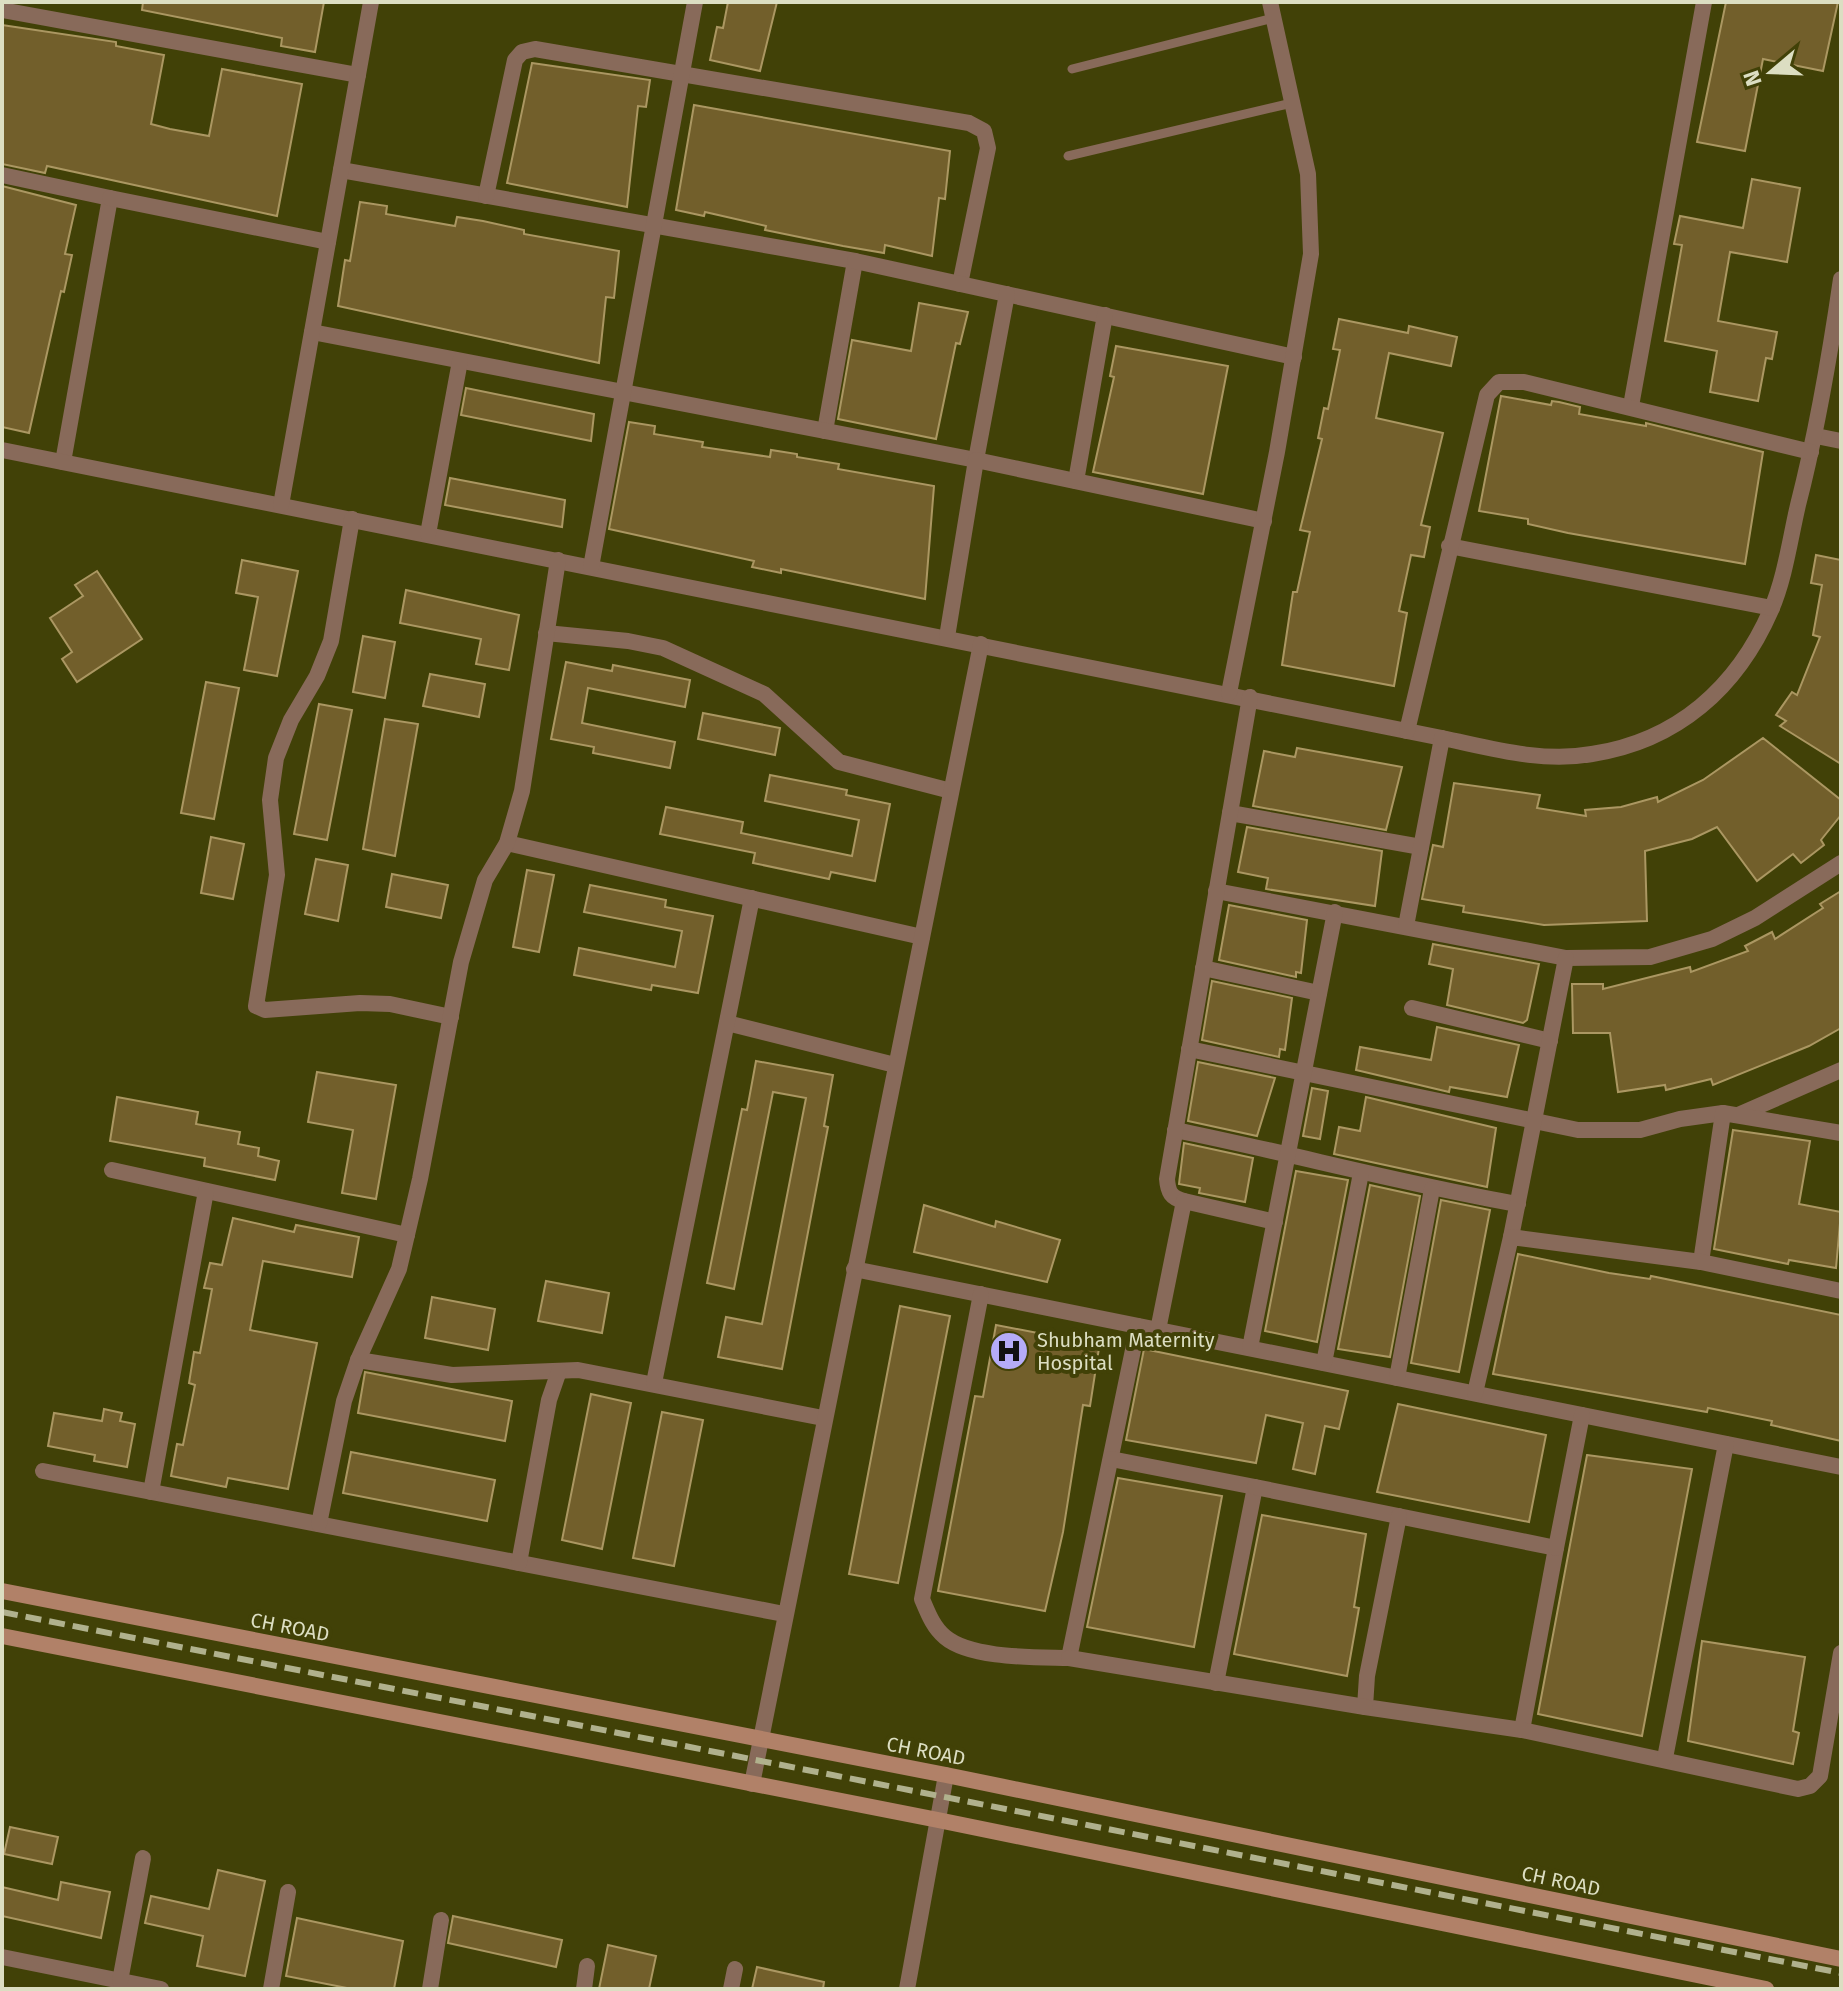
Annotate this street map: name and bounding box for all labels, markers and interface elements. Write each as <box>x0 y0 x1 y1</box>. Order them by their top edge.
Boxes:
north arrow <box>1731 32 1811 112</box>
text: N <box>1737 67 1768 90</box>
place label: Shubham Maternity Hospital <box>1037 1328 1215 1375</box>
hospital icon: Shubham Maternity Hospital <box>988 1330 1030 1372</box>
street label: CH ROAD <box>248 1608 332 1646</box>
street label: CH ROAD <box>884 1732 968 1770</box>
street label: CH ROAD <box>1519 1861 1603 1901</box>

